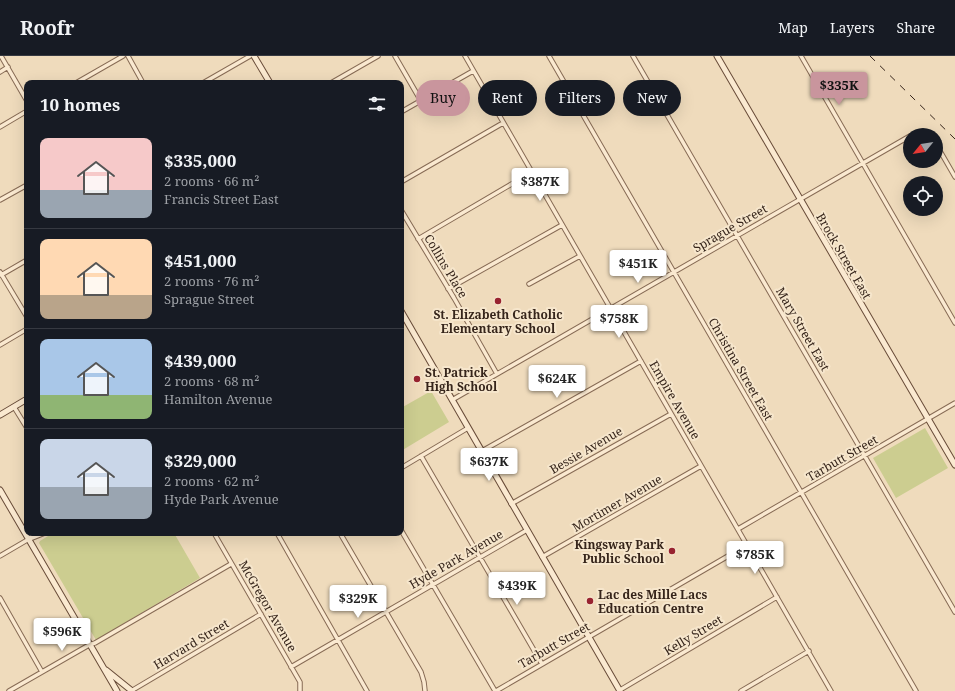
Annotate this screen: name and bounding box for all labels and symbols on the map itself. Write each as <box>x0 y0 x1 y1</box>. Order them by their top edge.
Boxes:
pin: $335K <box>811 72 867 106</box>
north arrow <box>903 128 943 168</box>
pin: $387K <box>512 168 568 202</box>
street label: Sprague Street <box>690 200 770 256</box>
street label: Brock Street East <box>812 210 876 302</box>
street label: Collins Place <box>420 231 472 301</box>
pin: $451K <box>610 250 666 284</box>
street label: Mary Street East <box>772 284 834 374</box>
marker: St. Elizabeth Catholic Elementary School <box>493 296 503 306</box>
pin: $758K <box>591 305 647 339</box>
place label: St. Elizabeth Catholic Elementary School <box>433 306 563 337</box>
street label: Christina Street East <box>705 315 777 423</box>
street label: Empire Avenue <box>646 358 704 442</box>
place label: St. Patrick High School <box>425 364 498 395</box>
pin: $624K <box>529 365 585 399</box>
marker: St. Patrick High School <box>412 374 422 384</box>
street label: Bessie Avenue <box>547 422 625 478</box>
street label: Tarbutt Street <box>803 431 881 485</box>
pin: $637K <box>461 448 517 482</box>
street label: Mortimer Avenue <box>569 470 665 536</box>
street label: Hyde Park Avenue <box>406 525 506 593</box>
place label: Kingsway Park Public School <box>574 536 665 567</box>
pin: $785K <box>727 541 783 575</box>
marker: Kingsway Park Public School <box>667 546 677 556</box>
street label: McGregor Avenue <box>235 557 301 655</box>
pin: $439K <box>489 572 545 606</box>
pin: $329K <box>330 585 386 619</box>
place label: Lac des Mille Lacs Education Centre <box>598 586 707 617</box>
marker: Lac des Mille Lacs Education Centre <box>585 596 595 606</box>
street label: Kelly Street <box>661 611 725 659</box>
street label: Harvard Street <box>150 615 232 673</box>
pin: $596K <box>34 618 90 652</box>
street label: Tarbutt Street <box>515 618 593 672</box>

